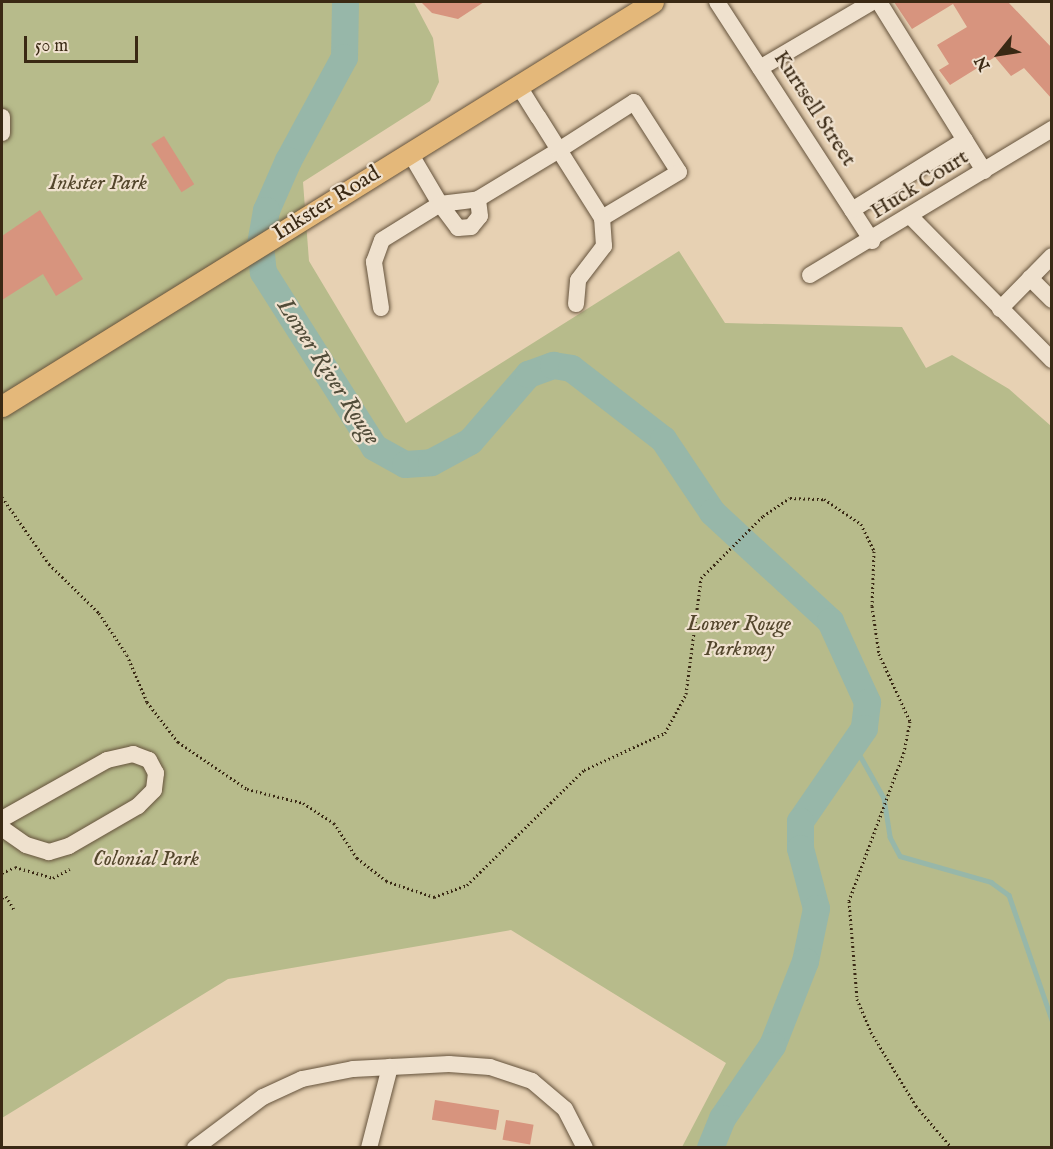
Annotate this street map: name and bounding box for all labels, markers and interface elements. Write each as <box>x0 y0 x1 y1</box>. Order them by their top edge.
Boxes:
scale bar <box>27 24 141 62</box>
north arrow <box>969 24 1029 84</box>
text: 50 m <box>35 35 68 58</box>
street label: Kurtsell Street <box>767 46 861 172</box>
text: N <box>971 52 996 74</box>
street label: Huck Court <box>866 145 974 225</box>
street label: Inkster Road <box>269 161 385 247</box>
park label: Inkster Park <box>49 171 147 197</box>
water label: Lower River Rouge <box>270 293 386 451</box>
park label: Lower Rouge Parkway <box>687 611 791 662</box>
park label: Colonial Park <box>93 847 199 873</box>

